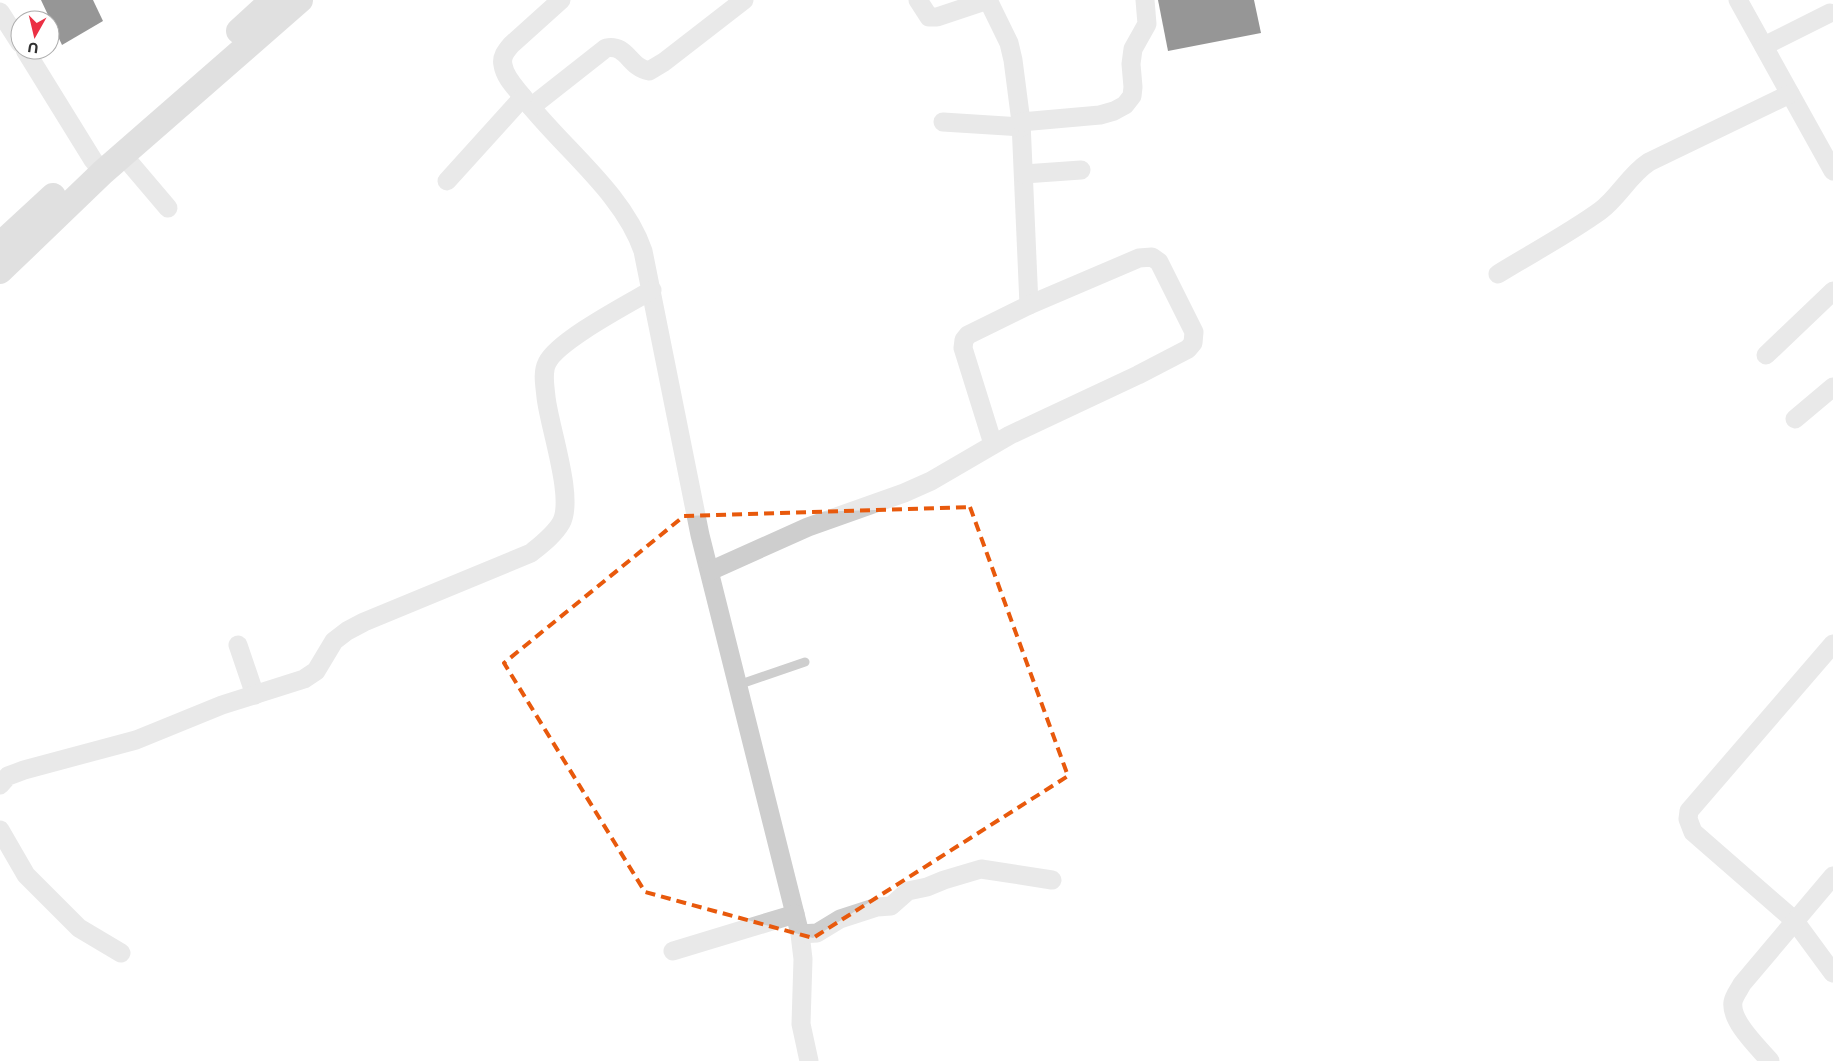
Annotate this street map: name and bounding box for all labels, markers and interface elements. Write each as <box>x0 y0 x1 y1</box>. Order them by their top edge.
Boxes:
north arrow <box>10 10 60 60</box>
text: U <box>26 38 40 58</box>

